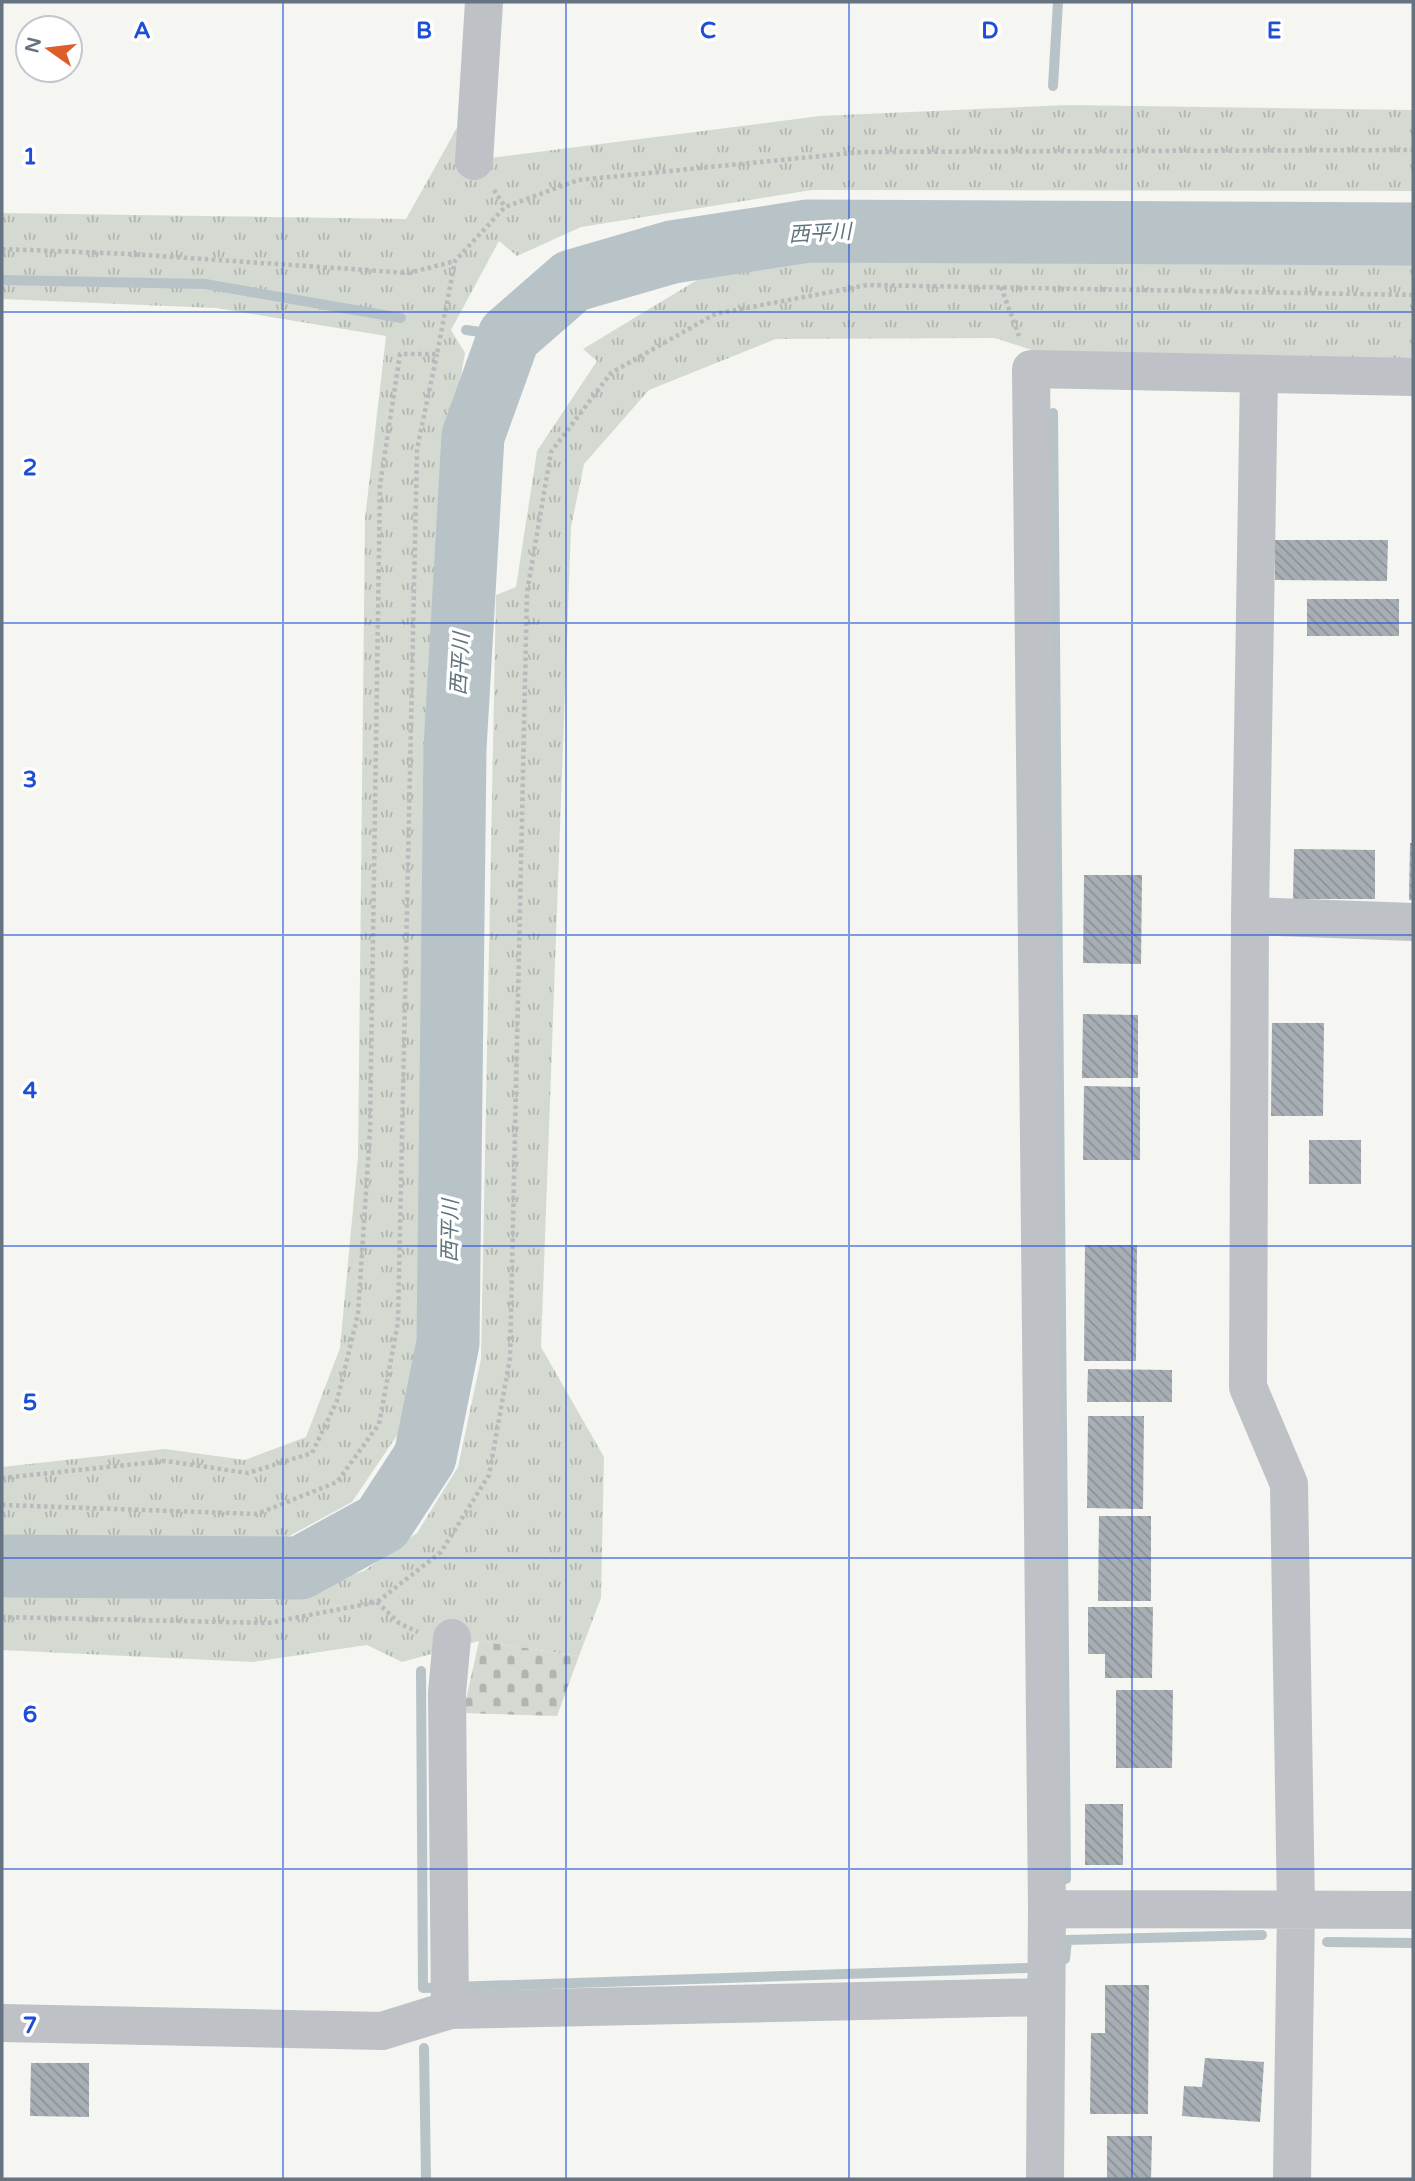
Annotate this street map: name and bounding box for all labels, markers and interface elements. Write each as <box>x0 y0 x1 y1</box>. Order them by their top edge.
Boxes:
north arrow <box>14 14 84 84</box>
text: A <box>133 17 151 45</box>
text: B <box>416 17 432 45</box>
text: C <box>700 17 716 45</box>
text: D <box>981 17 999 45</box>
text: E <box>1267 17 1281 45</box>
text: N <box>21 35 46 55</box>
text: 1 <box>23 143 37 171</box>
water label: 西平川 <box>788 219 854 248</box>
text: 2 <box>23 454 37 482</box>
water label: 西平川 <box>446 630 475 696</box>
text: 3 <box>23 766 37 794</box>
text: 4 <box>23 1077 38 1105</box>
water label: 西平川 <box>437 1197 464 1263</box>
text: 5 <box>23 1389 37 1417</box>
text: 6 <box>23 1701 37 1729</box>
text: 7 <box>23 2012 37 2040</box>

